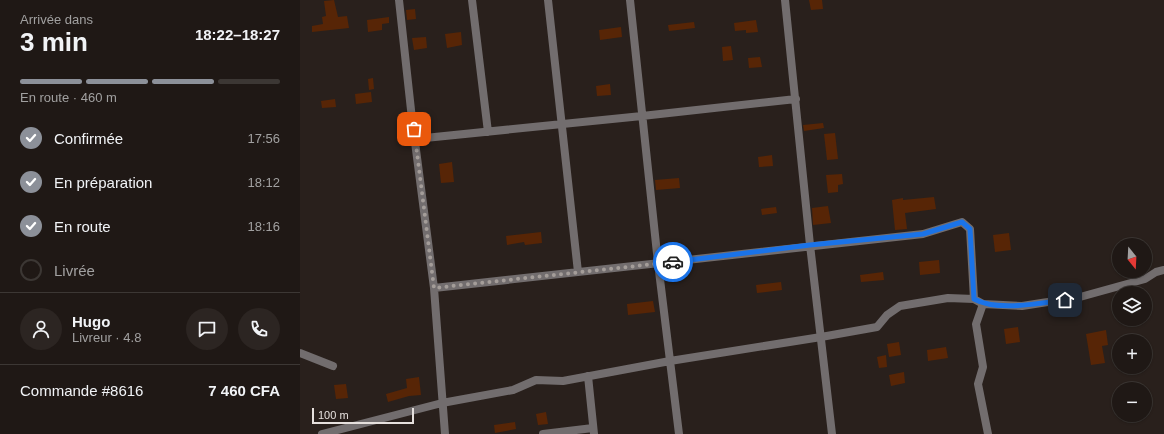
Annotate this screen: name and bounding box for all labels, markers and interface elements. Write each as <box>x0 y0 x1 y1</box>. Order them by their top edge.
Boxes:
text: Arrivée dans <box>20 12 93 27</box>
text: 18:22–18:27 <box>195 26 280 43</box>
text: 3 min <box>20 27 88 57</box>
text: En route · 460 m <box>20 90 117 105</box>
pin <box>397 112 431 146</box>
icon: bag <box>403 118 425 140</box>
icon: check <box>20 127 42 149</box>
text: Confirmée <box>54 130 123 147</box>
text: 17:56 <box>247 131 280 146</box>
icon: check <box>20 171 42 193</box>
text: En préparation <box>54 174 152 191</box>
text: 18:12 <box>247 175 280 190</box>
icon: check <box>20 215 42 237</box>
text: En route <box>54 218 111 235</box>
text: 18:16 <box>247 219 280 234</box>
north arrow <box>1112 238 1152 278</box>
map controls <box>1112 238 1152 422</box>
courier <box>653 242 693 282</box>
icon: car <box>662 251 684 273</box>
text: Livrée <box>54 262 95 279</box>
pin <box>1048 283 1082 317</box>
button: layers <box>1112 286 1152 326</box>
icon: home <box>1054 289 1076 311</box>
button: person <box>20 308 62 350</box>
button: chat <box>186 308 228 350</box>
button: phone <box>238 308 280 350</box>
text: Hugo <box>72 313 110 330</box>
text: Livreur · 4.8 <box>72 330 141 345</box>
button: + <box>1112 334 1152 374</box>
text: Commande #8616 <box>20 382 143 399</box>
text: 7 460 CFA <box>208 382 280 399</box>
button: − <box>1112 382 1152 422</box>
scale bar <box>312 406 414 425</box>
text: 100 m <box>318 409 349 421</box>

